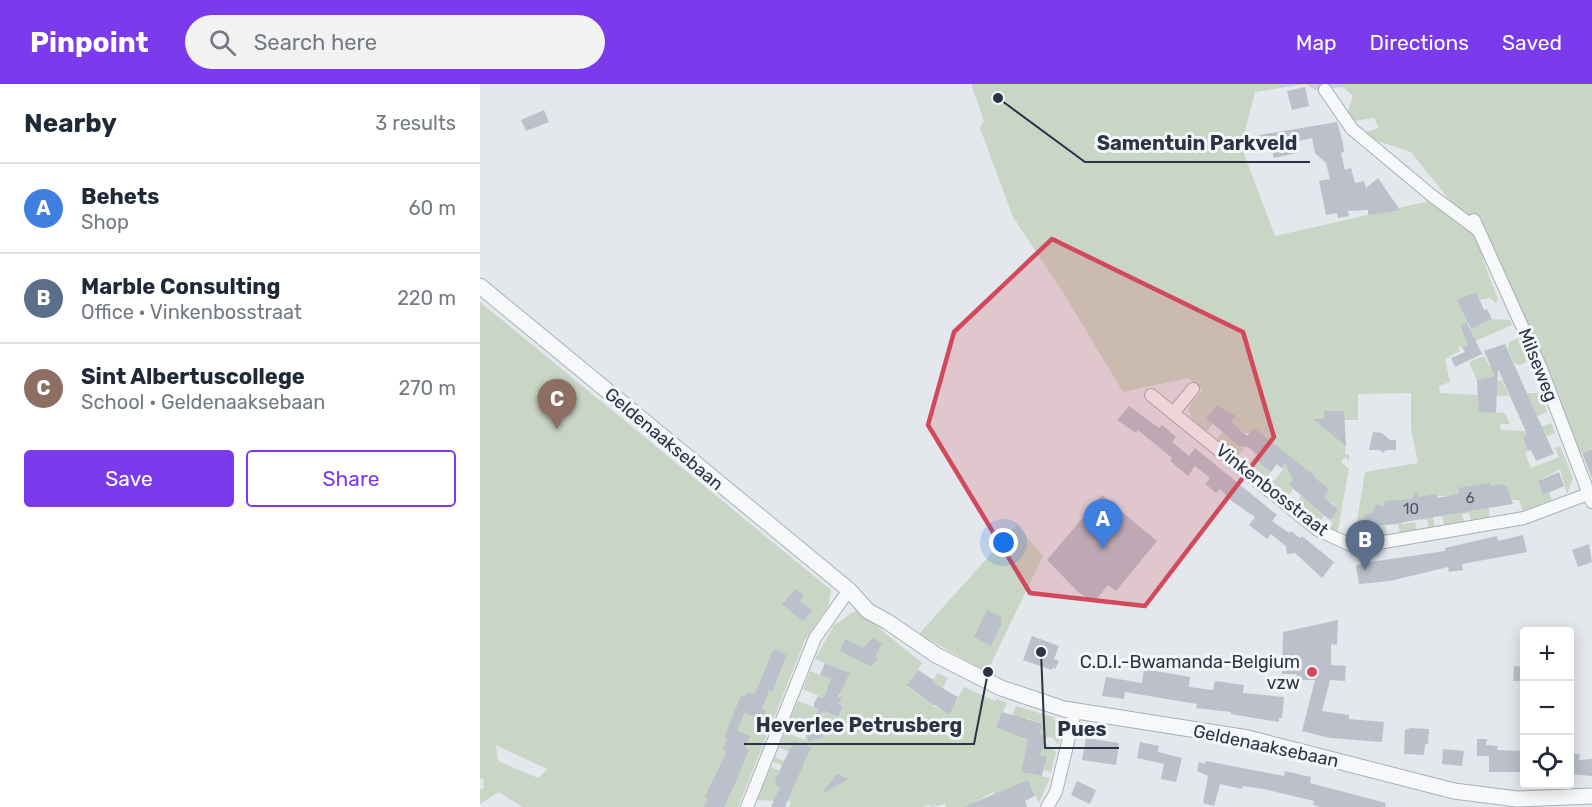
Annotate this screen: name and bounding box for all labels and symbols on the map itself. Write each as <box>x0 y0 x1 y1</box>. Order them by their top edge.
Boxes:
callout: Samentuin Parkveld <box>1085 124 1310 162</box>
text: Samentuin Parkveld <box>1097 131 1297 155</box>
street label: Milseweg <box>1513 325 1563 405</box>
pin: C <box>538 380 577 429</box>
street label: Geldenaaksebaan <box>600 383 728 495</box>
street label: Vinkenbosstraat <box>1211 439 1333 541</box>
house number: 6 <box>1465 489 1475 507</box>
pin: A <box>1084 500 1122 549</box>
house number: 10 <box>1403 500 1419 518</box>
pin: B <box>1346 520 1384 570</box>
your location <box>989 528 1018 557</box>
place label: C.D.I.-Bwamanda-Belgium vzw <box>1080 651 1300 694</box>
marker: C.D.I.-Bwamanda-Belgium vzw <box>1305 665 1319 679</box>
callout: Heverlee Petrusberg <box>744 706 974 744</box>
callout: Pues <box>1045 710 1119 748</box>
text: Heverlee Petrusberg <box>756 713 962 737</box>
text: Pues <box>1057 717 1107 741</box>
street label: Geldenaaksebaan <box>1191 720 1341 772</box>

